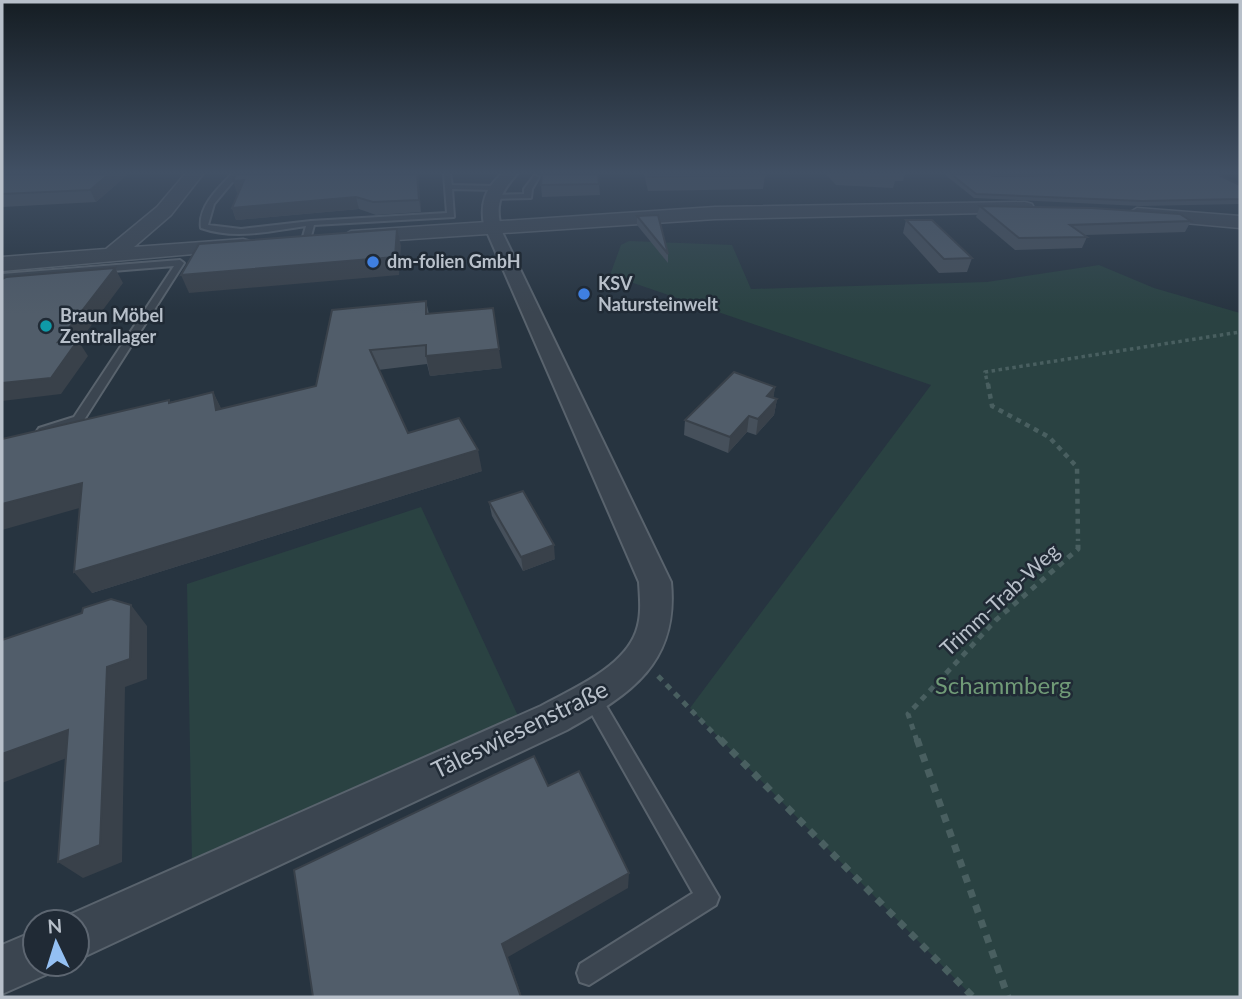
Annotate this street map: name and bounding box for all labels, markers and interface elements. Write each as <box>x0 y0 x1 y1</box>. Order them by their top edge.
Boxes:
place label: dm-folien GmbH <box>387 250 521 272</box>
marker: dm-folien GmbH <box>365 254 381 270</box>
place label: KSV Natursteinwelt <box>598 272 718 315</box>
marker: KSV Natursteinwelt <box>576 286 592 302</box>
place label: Braun Möbel Zentrallager <box>60 304 163 347</box>
marker: Braun Möbel Zentrallager <box>38 318 54 334</box>
street label: Trimm-Trab-Weg <box>934 537 1064 660</box>
park label: Schammberg <box>935 670 1071 699</box>
street label: Täleswiesenstraße <box>427 673 612 784</box>
north arrow <box>21 908 91 978</box>
text: N <box>47 914 63 938</box>

